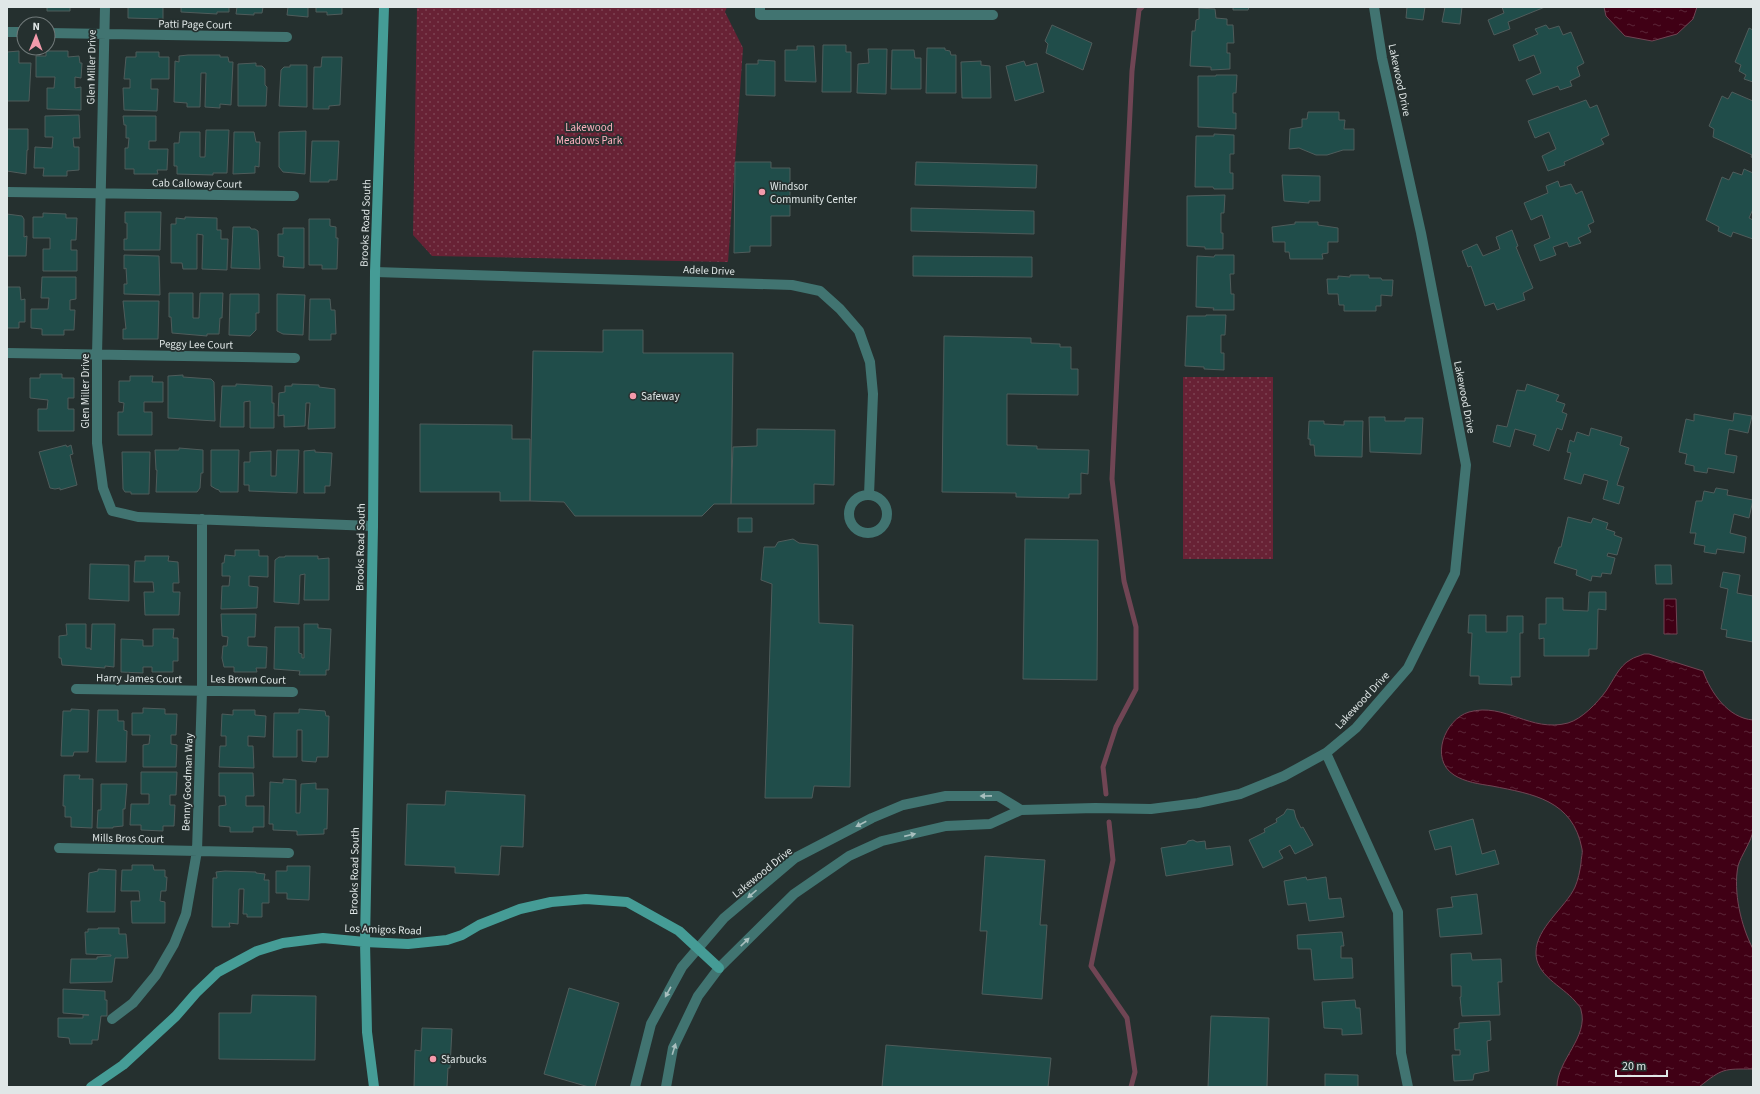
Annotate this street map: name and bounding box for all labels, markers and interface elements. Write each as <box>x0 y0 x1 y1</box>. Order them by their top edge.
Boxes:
north arrow <box>16 16 56 56</box>
street label: Patti Page Court <box>158 16 232 33</box>
text: N <box>32 19 40 34</box>
street label: Glen Miller Drive <box>83 29 100 105</box>
street label: Lakewood Drive <box>1385 43 1415 118</box>
park label: Lakewood Meadows Park <box>556 120 623 148</box>
street label: Cab Calloway Court <box>152 175 242 192</box>
street label: Brooks Road South <box>356 179 375 267</box>
place label: Windsor Community Center <box>770 179 857 207</box>
marker: Windsor Community Center <box>757 187 767 197</box>
street label: Adele Drive <box>683 262 736 279</box>
street label: Peggy Lee Court <box>159 336 233 353</box>
street label: Glen Miller Drive <box>78 353 93 428</box>
street label: Lakewood Drive <box>1450 360 1479 435</box>
place label: Safeway <box>641 389 680 404</box>
marker: Safeway <box>628 391 638 401</box>
street label: Brooks Road South <box>352 503 369 591</box>
street label: Lakewood Drive <box>1332 668 1393 732</box>
street label: Harry James Court <box>96 670 182 687</box>
street label: Les Brown Court <box>210 671 286 688</box>
street label: Benny Goodman Way <box>178 733 197 831</box>
one-way arrow <box>979 793 992 799</box>
one-way arrow <box>855 821 867 827</box>
street label: Brooks Road South <box>346 827 363 915</box>
street label: Mills Bros Court <box>92 830 164 847</box>
one-way arrow <box>903 831 916 837</box>
street label: Lakewood Drive <box>729 843 796 901</box>
one-way arrow <box>747 890 758 899</box>
street label: Los Amigos Road <box>344 921 422 938</box>
one-way arrow <box>740 937 750 947</box>
one-way arrow <box>665 986 671 997</box>
one-way arrow <box>671 1042 677 1054</box>
place label: Starbucks <box>441 1052 487 1067</box>
scale bar <box>1616 1052 1667 1078</box>
marker: Starbucks <box>428 1054 438 1064</box>
text: 20 m <box>1622 1058 1646 1075</box>

